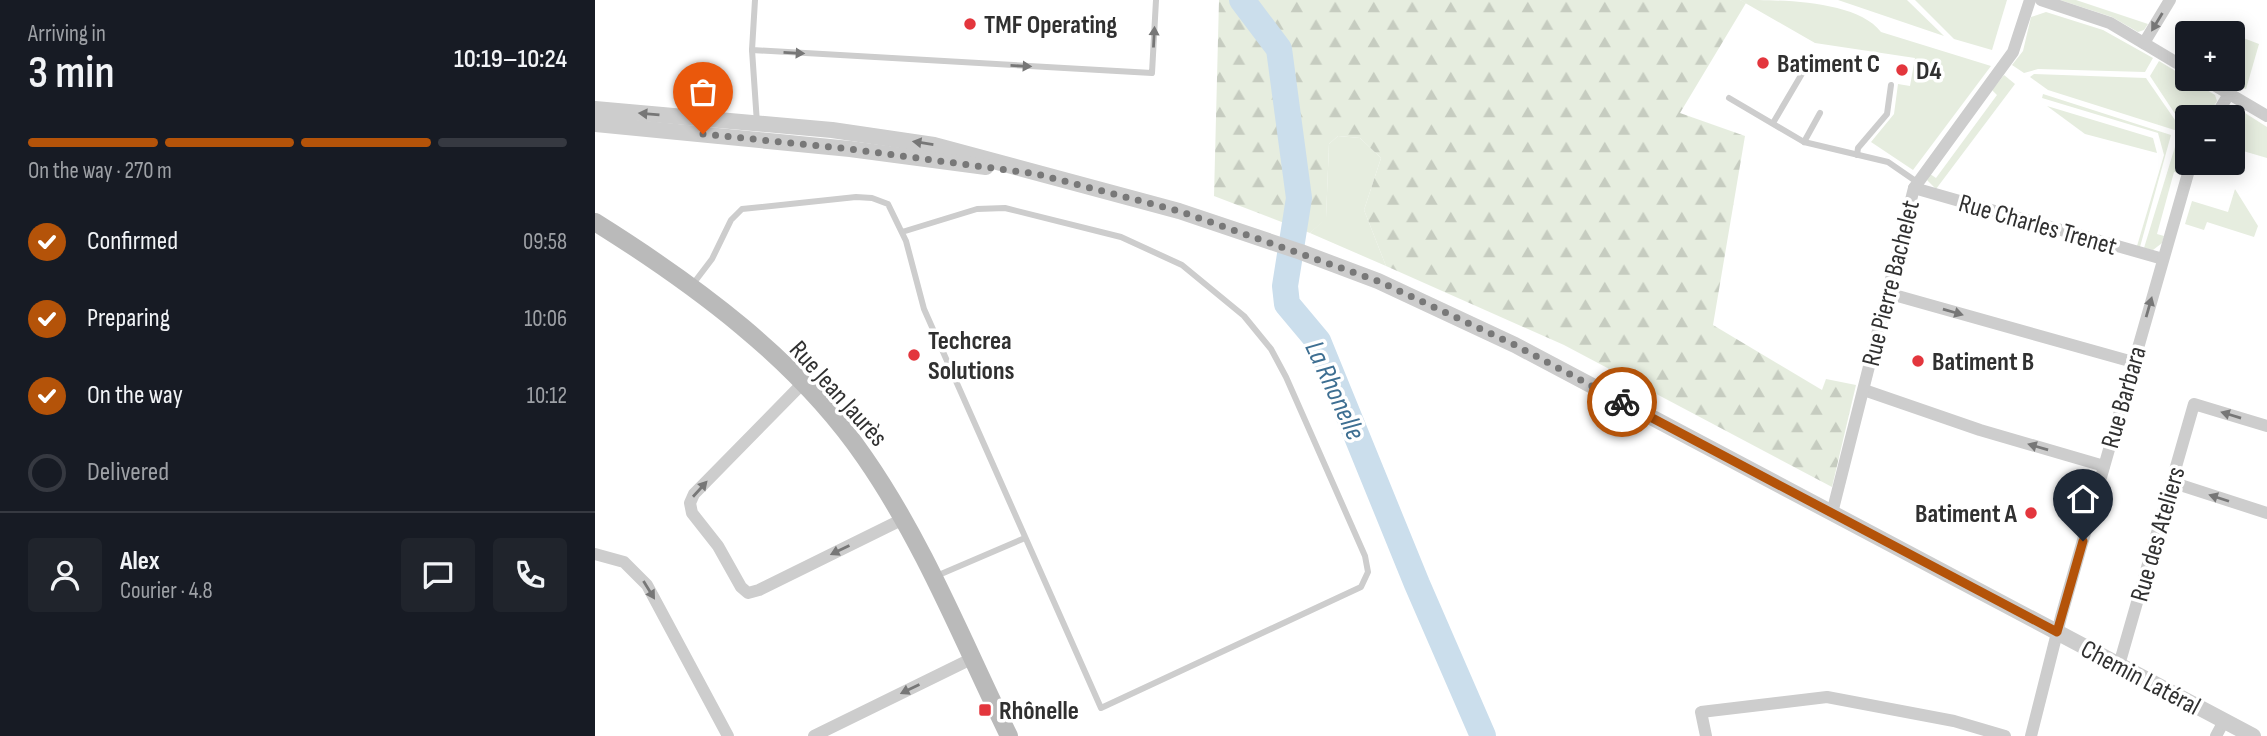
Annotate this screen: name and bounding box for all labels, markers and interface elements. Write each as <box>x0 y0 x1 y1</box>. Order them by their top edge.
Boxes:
place label: TMF Operating <box>984 10 1117 41</box>
one-way arrow <box>2151 12 2163 31</box>
marker: TMF Operating <box>962 16 978 32</box>
text: Arriving in <box>28 20 106 48</box>
map controls <box>2175 21 2245 175</box>
button: + <box>2175 21 2245 91</box>
one-way arrow <box>1149 25 1160 47</box>
text: 10:19–10:24 <box>454 44 567 75</box>
text: 3 min <box>28 46 115 101</box>
one-way arrow <box>784 47 806 58</box>
place label: Batiment C <box>1777 49 1880 80</box>
marker: Batiment C <box>1755 55 1771 71</box>
place label: D4 <box>1916 56 1942 87</box>
one-way arrow <box>1011 60 1033 71</box>
pin <box>673 62 733 134</box>
marker: D4 <box>1894 62 1910 78</box>
icon: bag <box>684 73 722 111</box>
button: − <box>2175 105 2245 175</box>
one-way arrow <box>637 108 659 119</box>
one-way arrow <box>912 137 934 148</box>
text: On the way · 270 m <box>28 157 172 185</box>
street label: Rue Charles Trenet <box>1955 188 2120 263</box>
street label: Rue Pierre Bachelet <box>1856 197 1927 369</box>
icon: check <box>28 223 66 261</box>
text: Confirmed <box>87 226 178 257</box>
text: 09:58 <box>523 228 567 256</box>
one-way arrow <box>2144 296 2155 318</box>
icon: check <box>28 300 66 338</box>
text: Preparing <box>87 303 170 334</box>
text: 10:06 <box>524 305 567 333</box>
one-way arrow <box>1943 307 1964 317</box>
place label: Techcrea Solutions <box>928 326 1014 387</box>
street label: Rue Jean Jaurès <box>782 335 893 453</box>
water label: La Rhonelle <box>1297 336 1372 445</box>
street label: Rue Barbara <box>2095 343 2154 452</box>
marker: Techcrea Solutions <box>906 347 922 363</box>
place label: Batiment B <box>1932 347 2034 378</box>
marker: Batiment B <box>1910 353 1926 369</box>
courier <box>1587 367 1657 437</box>
icon: check <box>28 377 66 415</box>
text: On the way <box>87 380 183 411</box>
text: 10:12 <box>527 382 567 410</box>
icon: bike <box>1603 383 1641 421</box>
one-way arrow <box>2220 410 2241 420</box>
one-way arrow <box>2028 441 2049 451</box>
text: Delivered <box>87 457 169 488</box>
street label: Rue des Ateliers <box>2124 463 2192 605</box>
pin <box>2053 469 2113 541</box>
icon: home <box>2064 480 2102 518</box>
one-way arrow <box>692 481 707 498</box>
one-way arrow <box>2209 492 2230 502</box>
place label: Batiment A <box>1915 499 2018 530</box>
marker: Batiment A <box>2023 505 2039 521</box>
button: person <box>28 538 102 612</box>
button: chat <box>401 538 475 612</box>
button: phone <box>493 538 567 612</box>
one-way arrow <box>830 544 850 555</box>
text: Alex <box>120 546 160 577</box>
text: Courier · 4.8 <box>120 577 213 605</box>
one-way arrow <box>643 580 656 599</box>
street label: Chemin Latéral <box>2075 634 2205 723</box>
one-way arrow <box>900 683 920 695</box>
place label: Rhônelle <box>999 696 1079 727</box>
marker: Rhônelle <box>977 702 993 718</box>

